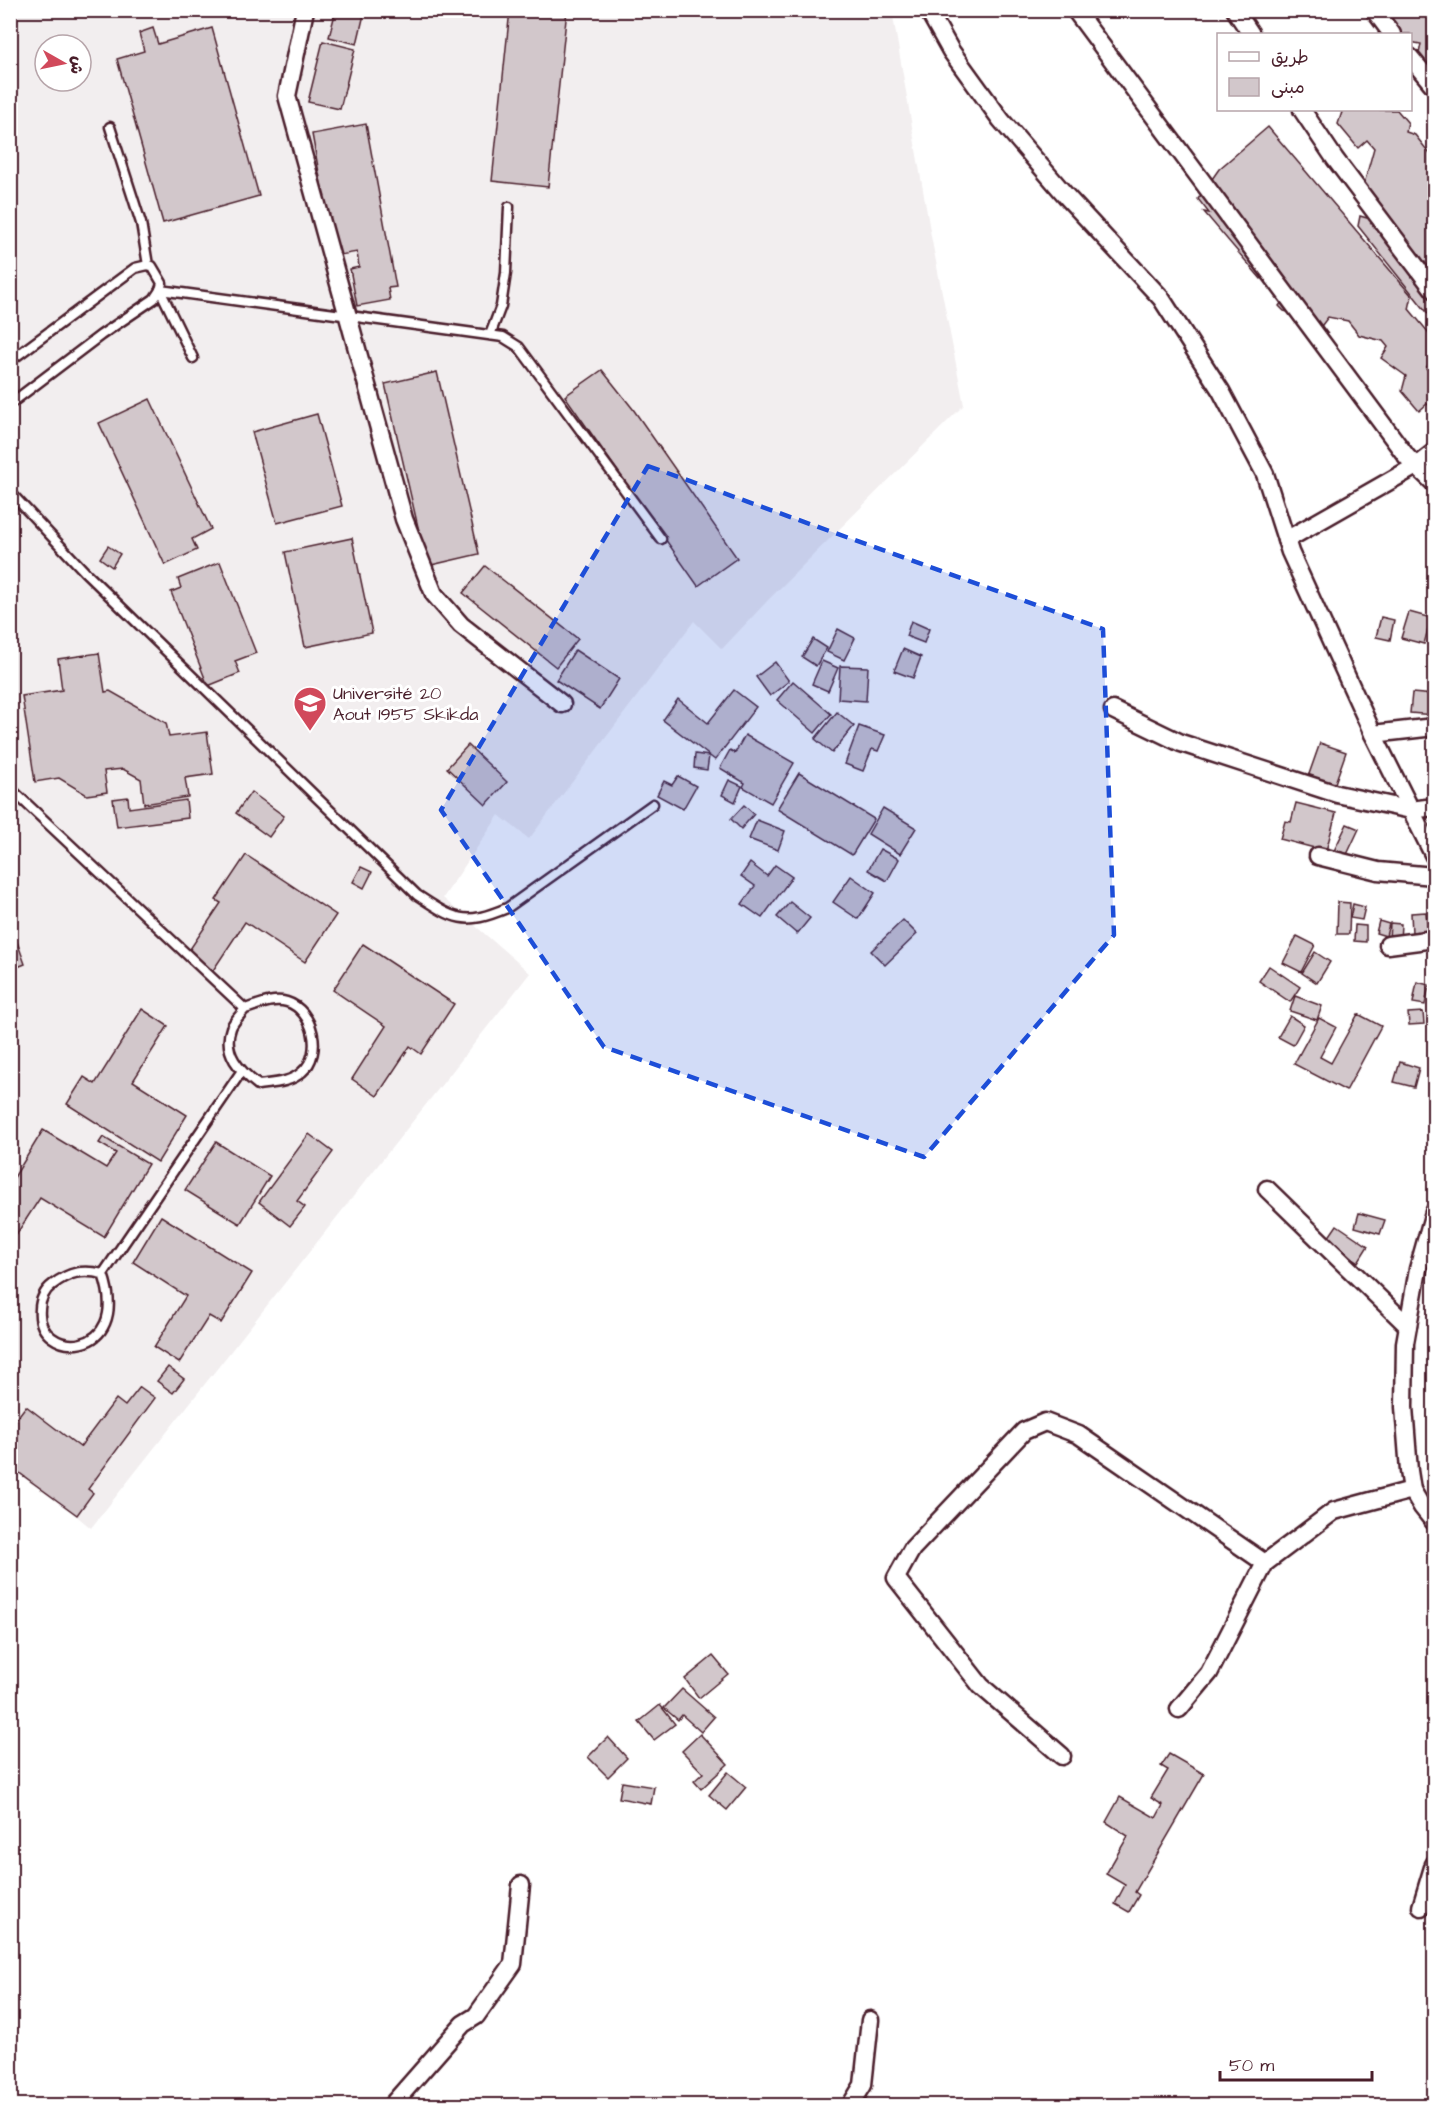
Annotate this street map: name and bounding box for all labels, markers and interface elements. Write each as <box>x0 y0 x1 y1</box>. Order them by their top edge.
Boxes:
north arrow <box>33 33 93 93</box>
legend <box>1217 33 1412 111</box>
text: طريق <box>1271 45 1309 70</box>
text: ش <box>65 55 89 76</box>
text: مبنى <box>1271 75 1305 100</box>
place label: Université 20 Aout 1955 Skikda <box>333 681 478 727</box>
school or university icon: Université 20 Aout 1955 Skikda <box>292 685 328 732</box>
scale bar <box>1220 2044 1372 2082</box>
text: 50 m <box>1229 2053 1274 2078</box>

